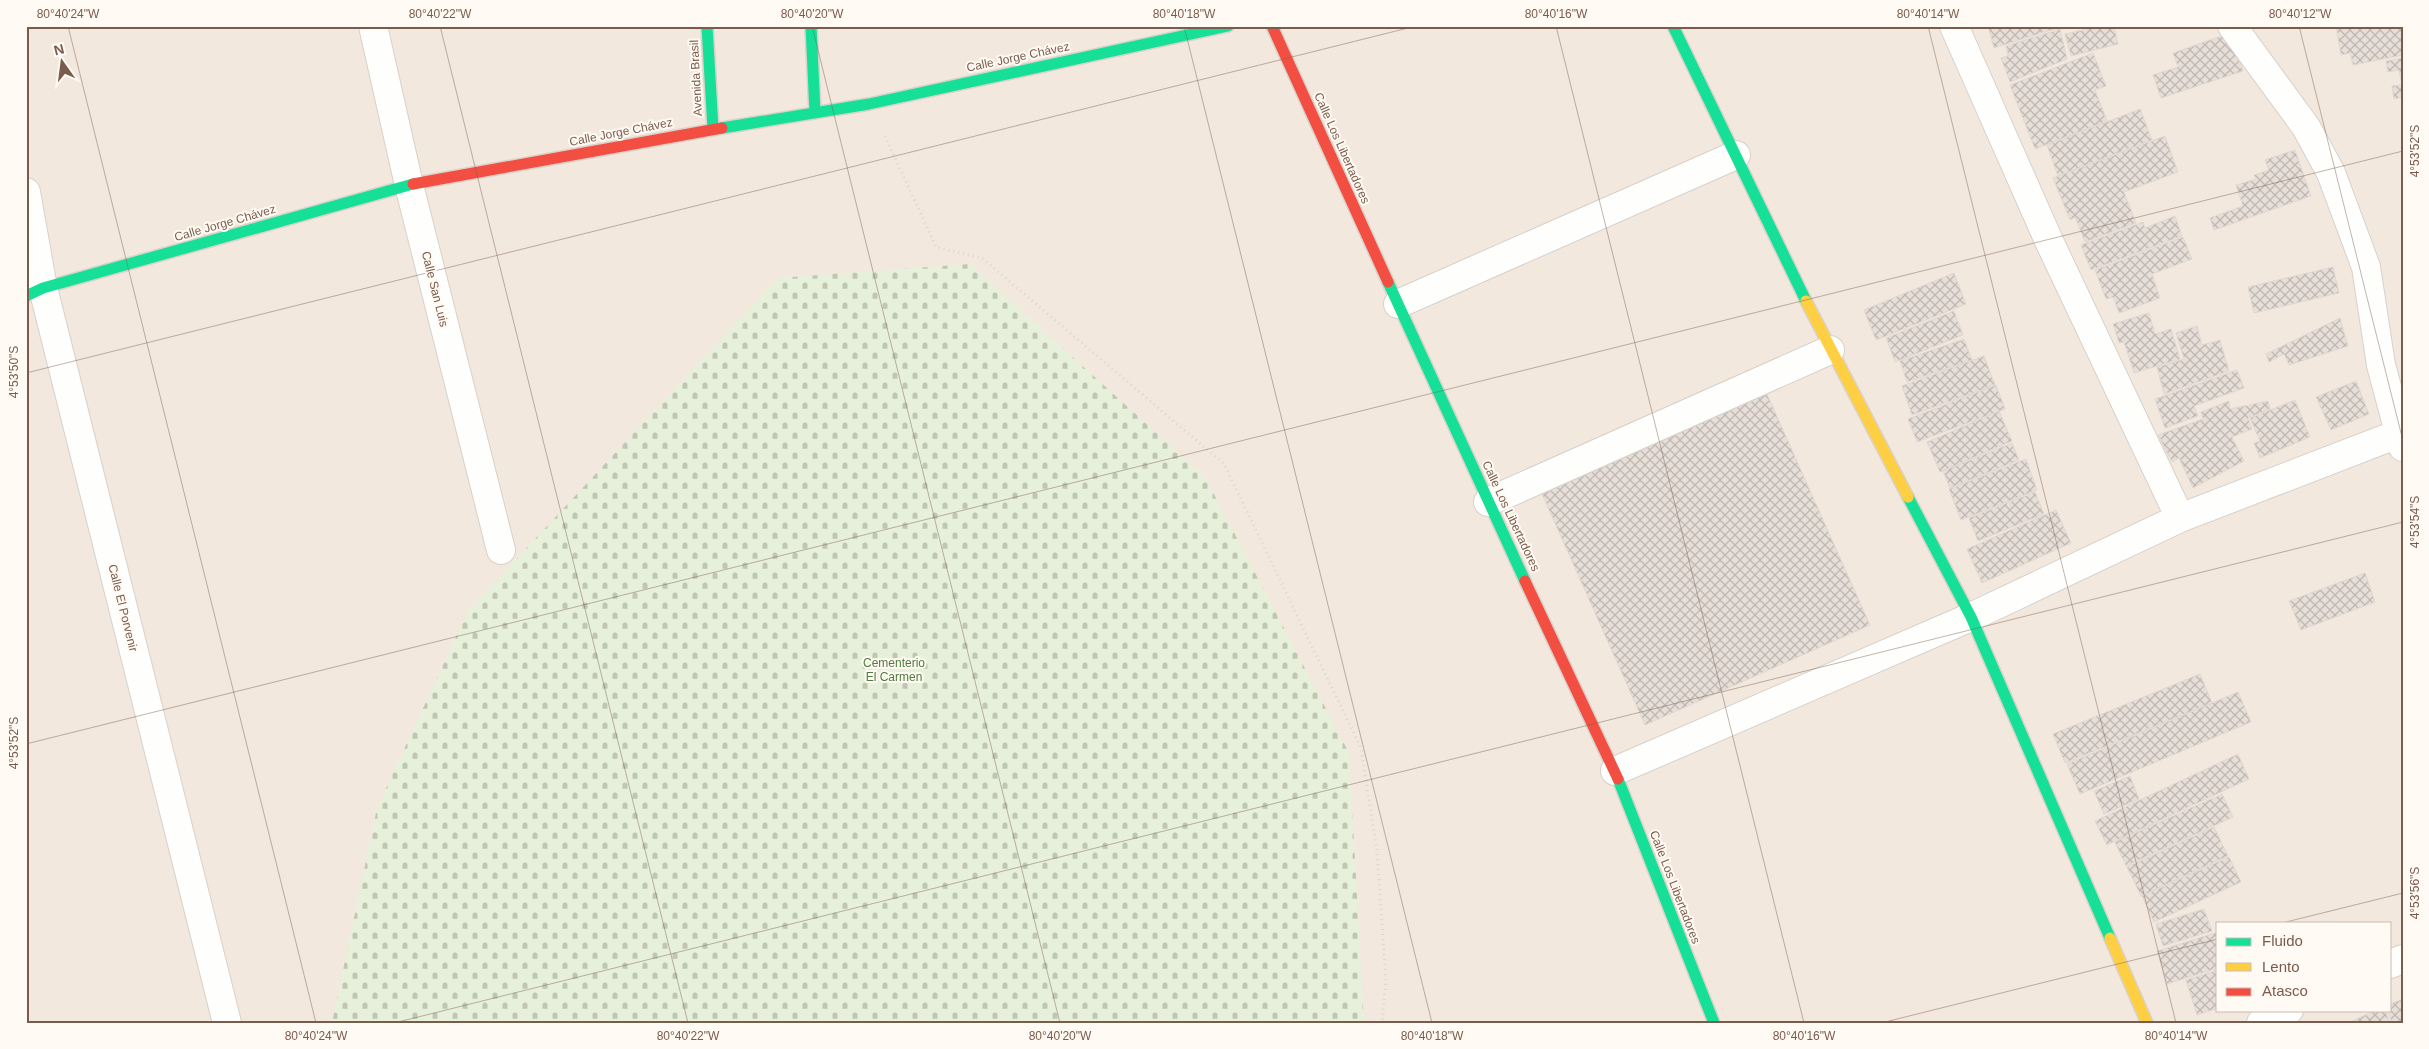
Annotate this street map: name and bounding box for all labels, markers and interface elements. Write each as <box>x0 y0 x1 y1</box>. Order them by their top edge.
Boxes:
text: 80°40'24"W <box>37 7 100 21</box>
text: 80°40'22"W <box>409 7 472 21</box>
text: 80°40'20"W <box>781 7 844 21</box>
text: 80°40'18"W <box>1153 7 1216 21</box>
text: 80°40'16"W <box>1525 7 1588 21</box>
text: 80°40'14"W <box>1897 7 1960 21</box>
text: 80°40'12"W <box>2269 7 2332 21</box>
north arrow <box>38 38 88 88</box>
street label: Avenida Brasil <box>687 39 705 117</box>
street label: Calle Jorge Chávez <box>965 39 1071 75</box>
text: N <box>52 40 66 58</box>
street label: Calle Los Libertadores <box>1311 90 1373 206</box>
street label: Calle Jorge Chávez <box>568 115 674 149</box>
text: 4°53'52"S <box>2408 125 2422 177</box>
street label: Calle Jorge Chávez <box>173 202 277 244</box>
street label: Calle San Luis <box>419 250 451 328</box>
text: 4°53'50"S <box>7 346 21 398</box>
street label: Calle Los Libertadores <box>1479 459 1543 573</box>
text: 4°53'54"S <box>2408 496 2422 548</box>
street label: Calle El Porvenir <box>105 563 141 653</box>
park label: Cementerio El Carmen <box>863 656 925 684</box>
text: 4°53'52"S <box>7 717 21 769</box>
street label: Calle Los Libertadores <box>1647 828 1703 946</box>
text: 4°53'56"S <box>2408 867 2422 919</box>
legend <box>2216 922 2392 1012</box>
text: Fluido <box>2262 932 2303 949</box>
text: Lento <box>2262 958 2300 975</box>
text: Atasco <box>2262 982 2308 999</box>
text: 80°40'24"W <box>285 1029 348 1043</box>
text: 80°40'22"W <box>657 1029 720 1043</box>
text: 80°40'20"W <box>1029 1029 1092 1043</box>
text: 80°40'18"W <box>1401 1029 1464 1043</box>
text: 80°40'16"W <box>1773 1029 1836 1043</box>
text: 80°40'14"W <box>2145 1029 2208 1043</box>

